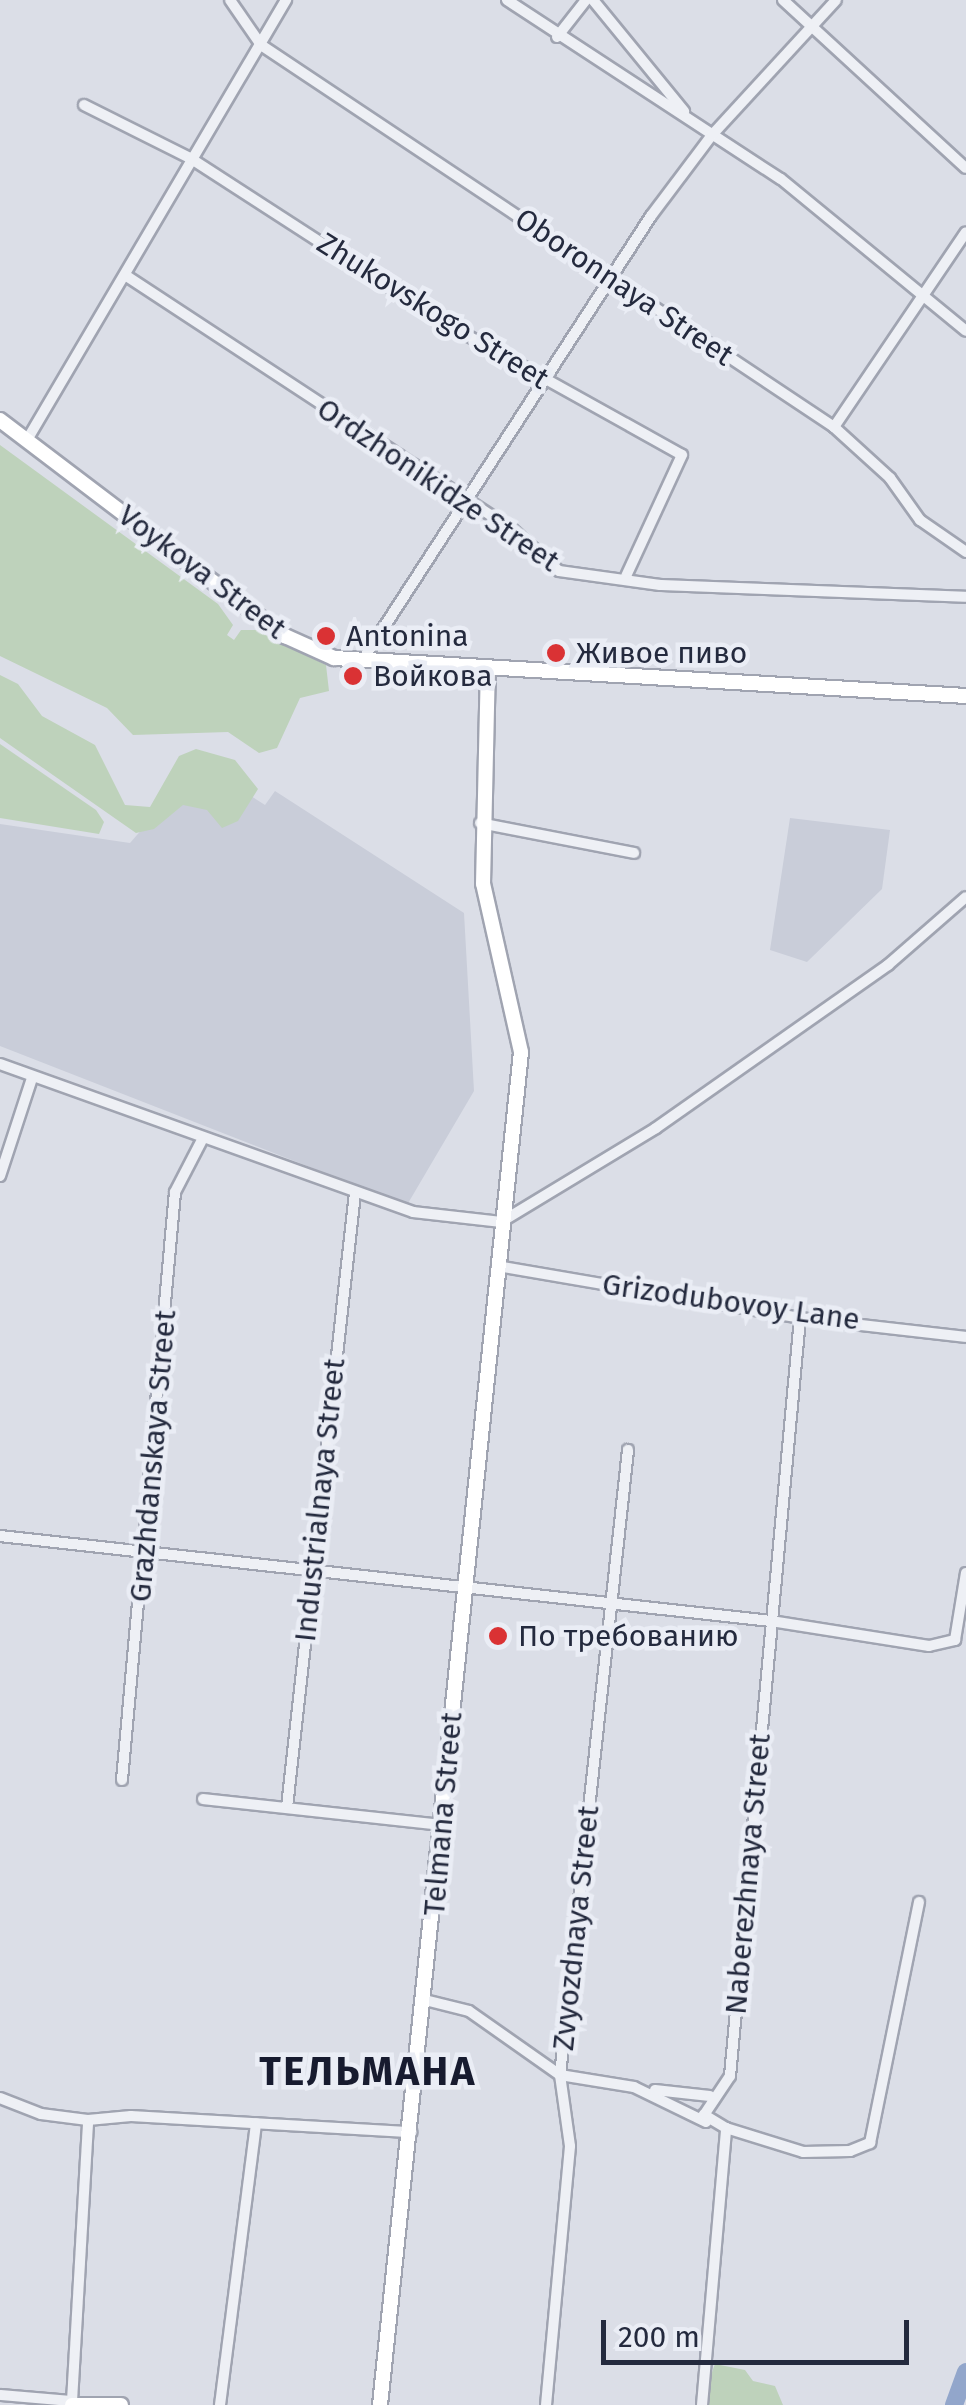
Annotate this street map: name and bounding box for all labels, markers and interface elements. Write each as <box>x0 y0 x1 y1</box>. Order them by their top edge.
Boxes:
street label: Oboronnaya Street <box>508 201 740 373</box>
street label: Zhukovskogo Street <box>311 225 555 397</box>
street label: Ordzhonikidze Street <box>310 391 566 579</box>
street label: Voykova Street <box>111 497 293 647</box>
place label: Antonina <box>346 618 469 654</box>
marker: Antonina <box>315 625 337 647</box>
place label: Живое пиво <box>576 635 747 671</box>
marker: Живое пиво <box>545 642 567 664</box>
place label: Войкова <box>373 658 493 694</box>
marker: Войкова <box>342 665 364 687</box>
street label: Grizodubovoy Lane <box>600 1266 862 1338</box>
street label: Grazhdanskaya Street <box>122 1308 184 1604</box>
street label: Industrialnaya Street <box>287 1356 353 1644</box>
place label: По требованию <box>518 1618 739 1654</box>
marker: По требованию <box>487 1625 509 1647</box>
street label: Telmana Street <box>416 1711 470 1917</box>
street label: Naberezhnaya Street <box>718 1732 778 2016</box>
street label: Zvyozdnaya Street <box>545 1804 607 2052</box>
district label: ТЕЛЬМАНА <box>259 2048 477 2096</box>
scale bar <box>606 2300 914 2362</box>
text: 200 m <box>618 2319 700 2355</box>

